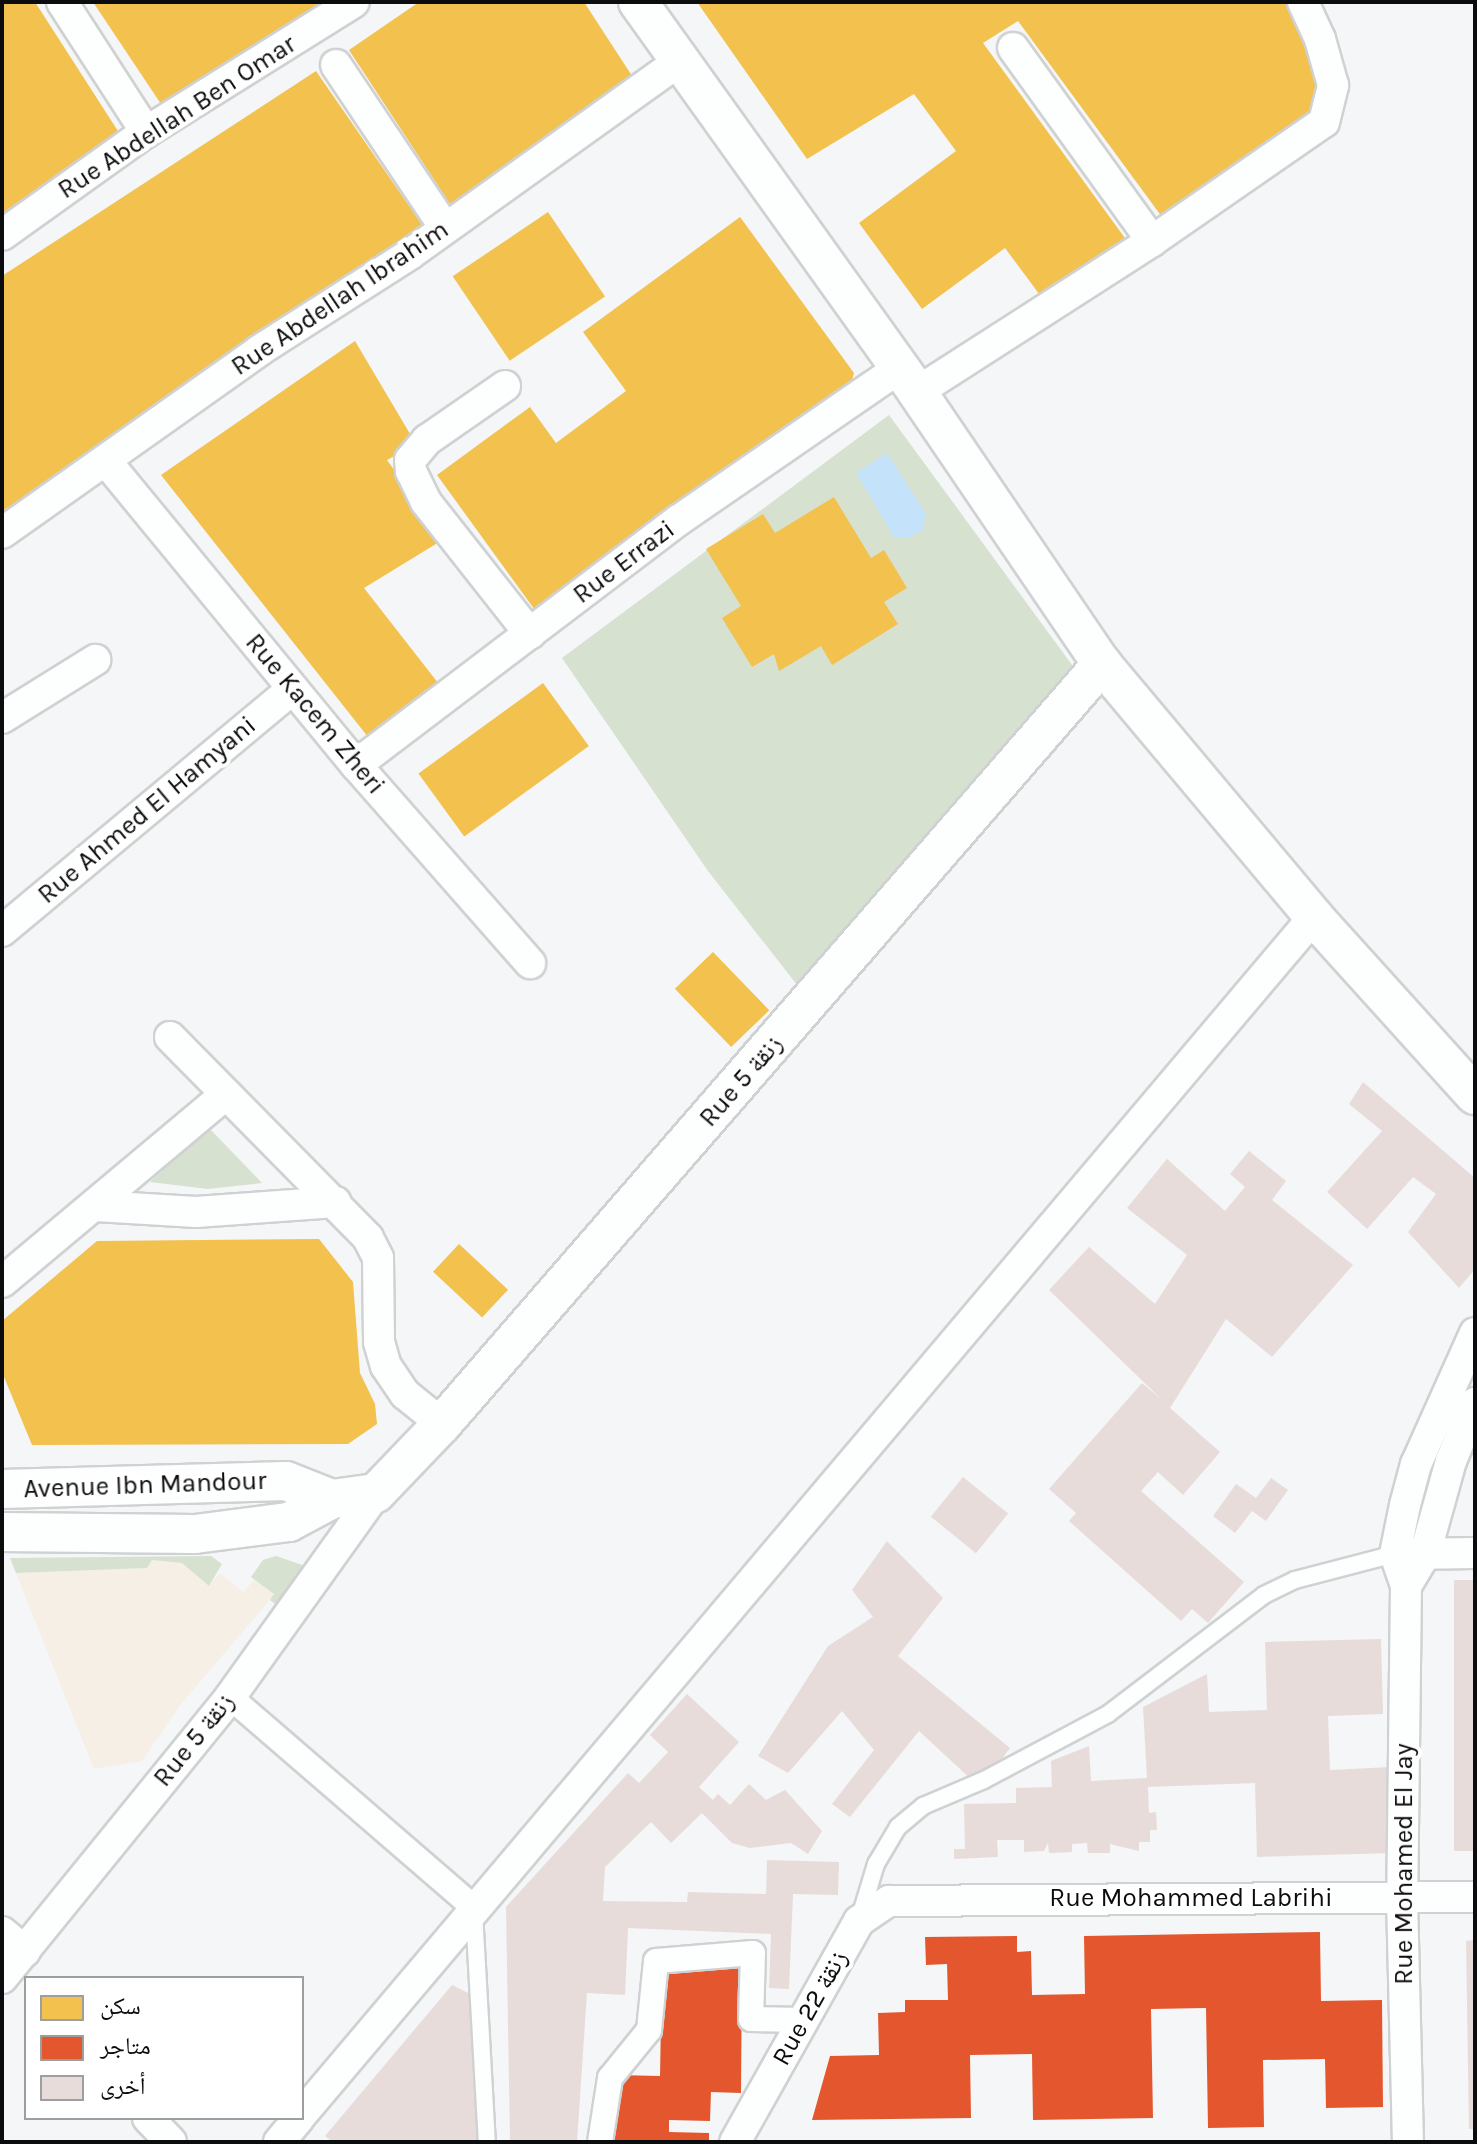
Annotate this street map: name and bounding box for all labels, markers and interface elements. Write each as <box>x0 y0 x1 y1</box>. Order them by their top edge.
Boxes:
street label: Rue Abdellah Ben Omar <box>52 28 302 206</box>
street label: Rue Abdellah Ibrahim <box>225 214 455 382</box>
street label: Rue Errazi <box>567 514 681 610</box>
street label: Rue Kacem Zheri <box>239 627 391 801</box>
street label: Rue Ahmed El Hamyani <box>32 710 262 910</box>
street label: Rue 5 زنقة <box>693 1029 789 1133</box>
street label: Avenue Ibn Mandour <box>23 1465 267 1505</box>
street label: Rue 5 زنقة <box>147 1687 241 1793</box>
street label: Rue Mohamed El Jay <box>1388 1743 1420 1985</box>
street label: Rue Mohammed Labrihi <box>1049 1882 1333 1914</box>
street label: Rue 22 زنقة <box>766 1945 854 2071</box>
legend <box>24 1976 304 2120</box>
text: سكن <box>100 1992 141 2020</box>
text: متاجر <box>100 2032 151 2060</box>
text: أخرى <box>100 2072 146 2100</box>

